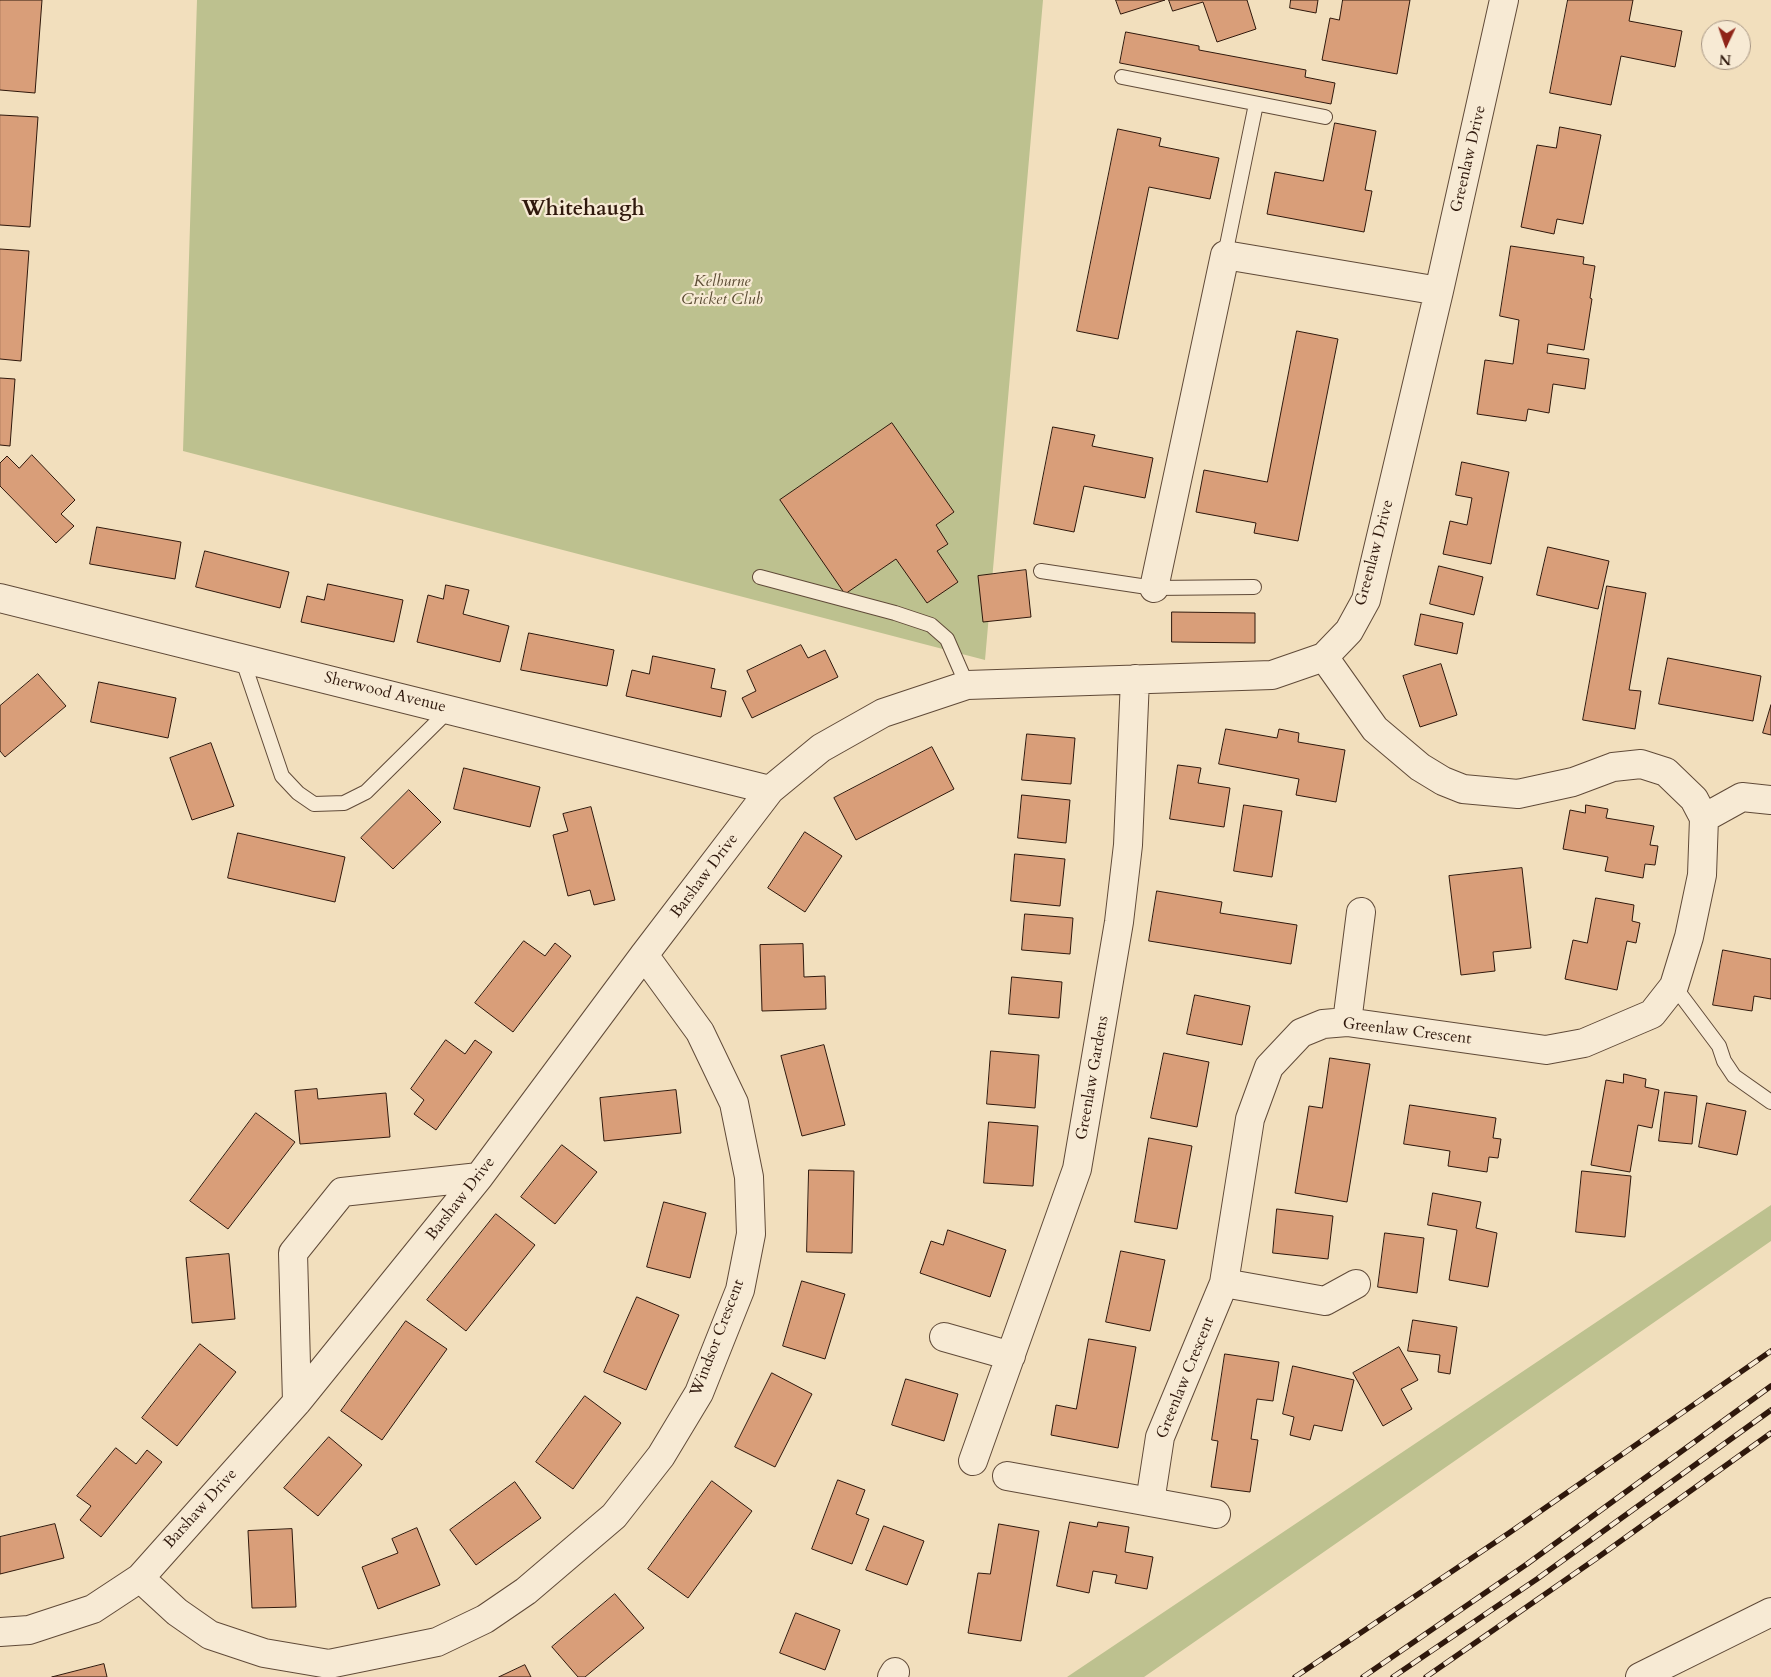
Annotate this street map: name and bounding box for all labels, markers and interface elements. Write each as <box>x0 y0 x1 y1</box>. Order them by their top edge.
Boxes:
north arrow <box>1701 20 1751 70</box>
text: N <box>1719 50 1732 69</box>
street label: Greenlaw Drive <box>1447 104 1491 214</box>
district label: Whitehaugh <box>521 197 645 223</box>
park label: Kelburne Cricket Club <box>681 272 763 310</box>
street label: Greenlaw Drive <box>1352 498 1398 608</box>
street label: Sherwood Avenue <box>322 669 448 717</box>
street label: Barshaw Drive <box>667 830 743 922</box>
street label: Greenlaw Gardens <box>1073 1014 1113 1142</box>
street label: Greenlaw Crescent <box>1341 1015 1473 1049</box>
street label: Barshaw Drive <box>423 1153 499 1245</box>
street label: Windsor Crescent <box>687 1277 749 1399</box>
street label: Greenlaw Crescent <box>1153 1314 1219 1442</box>
street label: Barshaw Drive <box>160 1465 242 1553</box>

